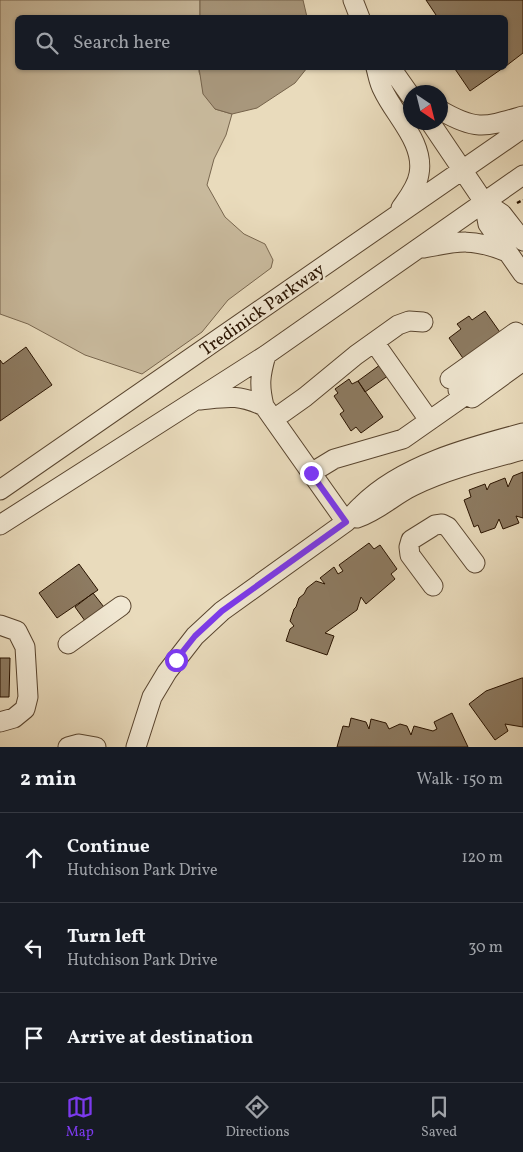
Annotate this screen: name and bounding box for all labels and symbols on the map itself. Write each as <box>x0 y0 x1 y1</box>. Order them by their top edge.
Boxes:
north arrow <box>403 85 448 130</box>
street label: Tredinick Parkway <box>195 258 331 363</box>
route end <box>300 462 323 485</box>
route start <box>165 649 188 672</box>

